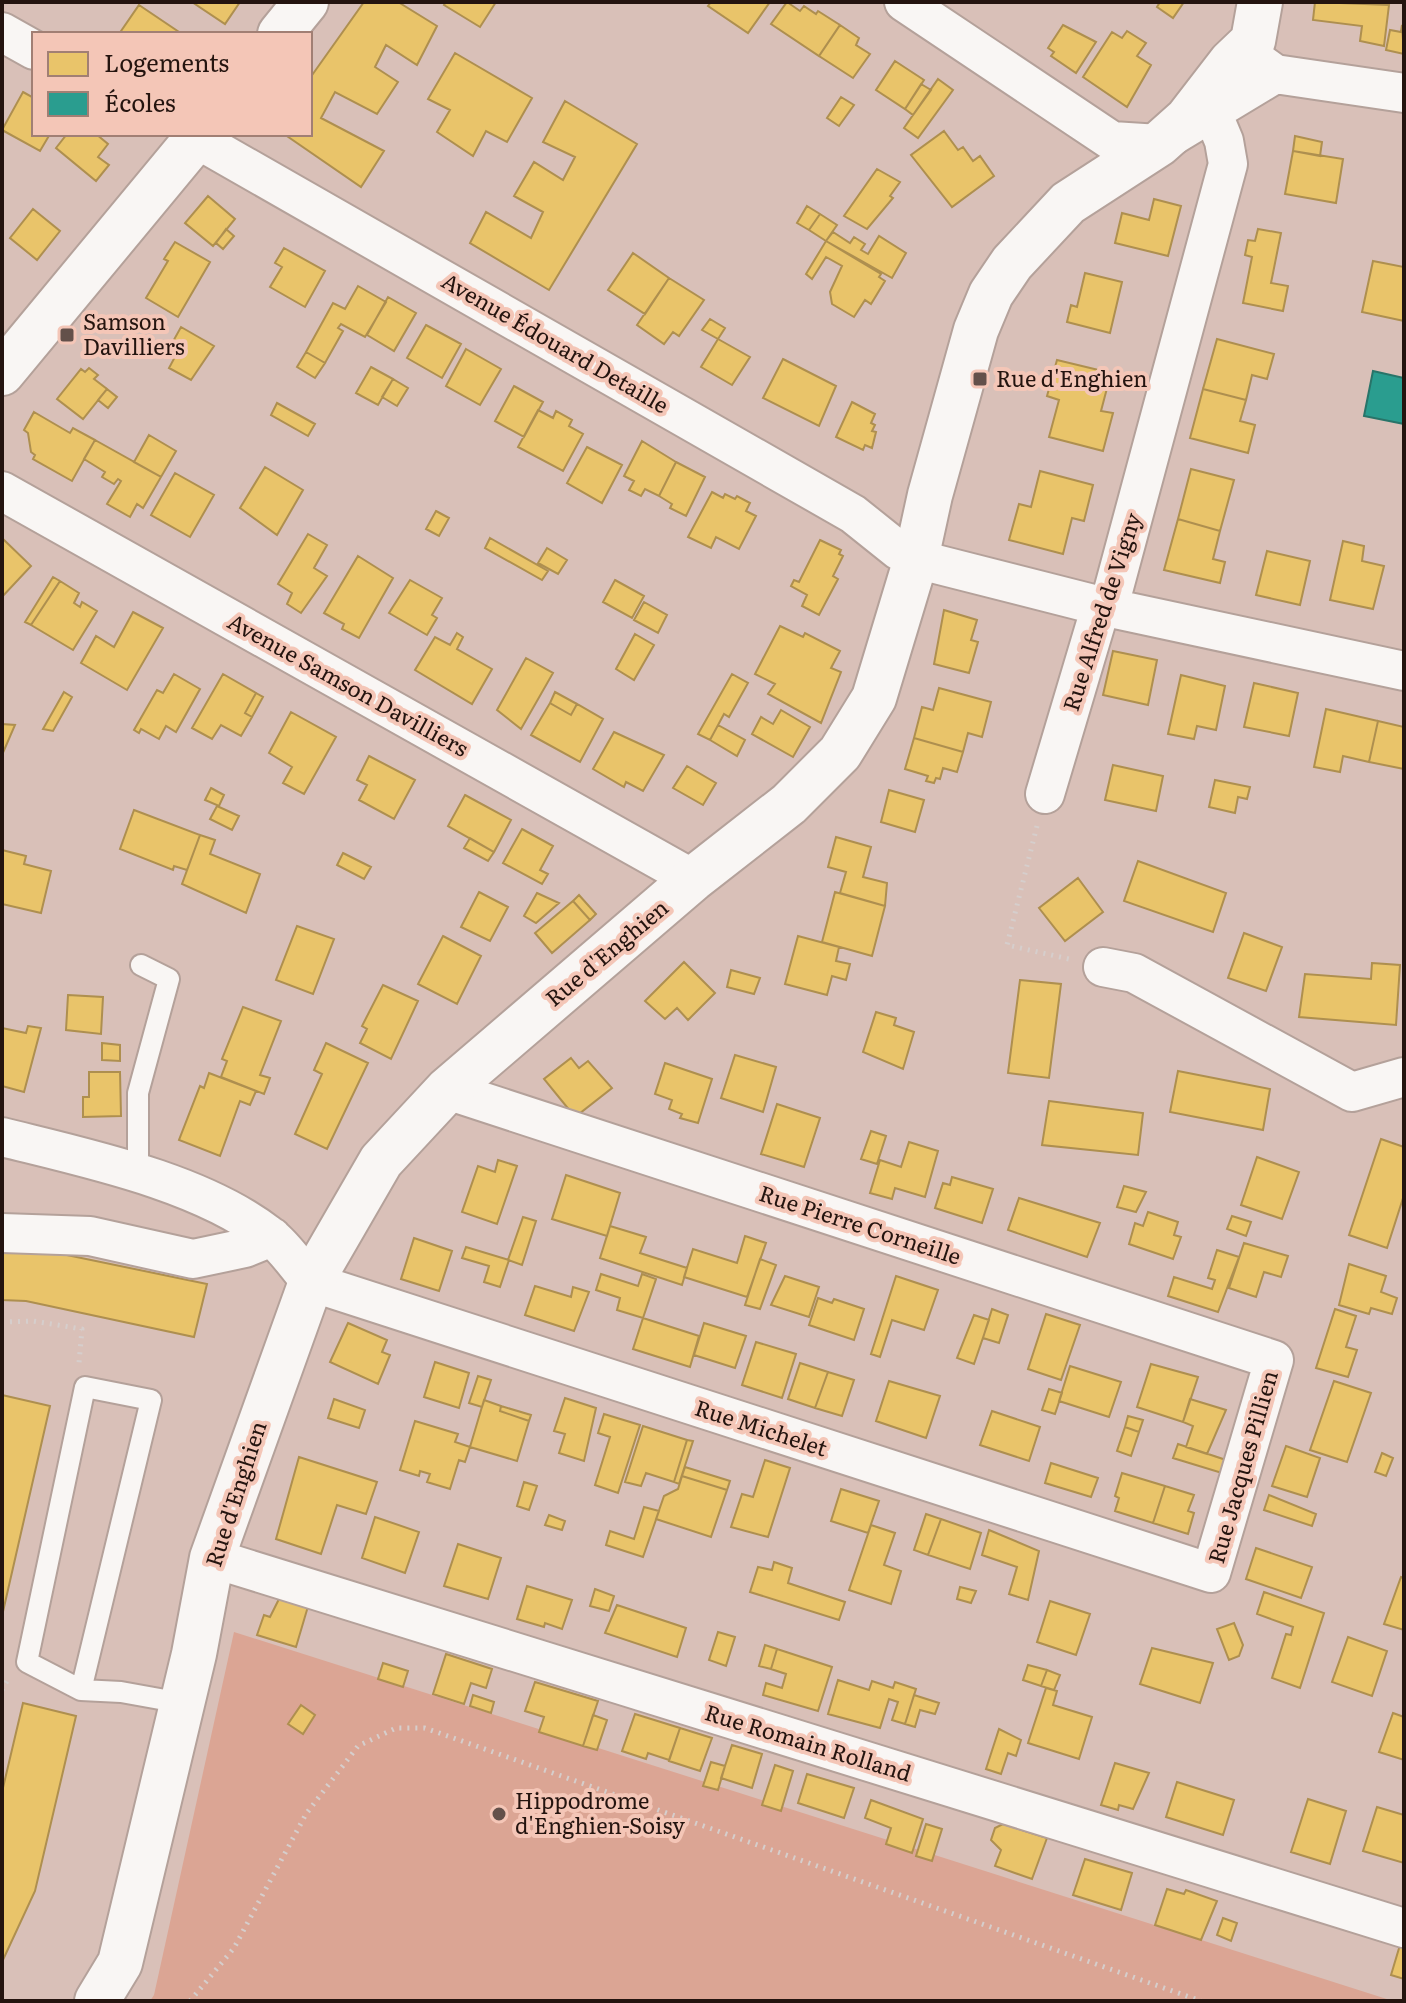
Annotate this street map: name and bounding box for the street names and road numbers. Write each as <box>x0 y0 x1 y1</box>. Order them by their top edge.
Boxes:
street label: Avenue Édouard Detaille <box>436 263 675 420</box>
street label: Rue Alfred de Vigny <box>1053 508 1148 715</box>
street label: Avenue Samson Davilliers <box>222 604 475 764</box>
street label: Rue d'Enghien <box>537 890 675 1013</box>
street label: Rue Pierre Corneille <box>755 1175 966 1272</box>
street label: Rue Jacques Pillien <box>1198 1366 1285 1567</box>
street label: Rue Michelet <box>691 1390 832 1464</box>
street label: Rue d'Enghien <box>195 1416 274 1571</box>
street label: Rue Romain Rolland <box>701 1694 916 1789</box>

